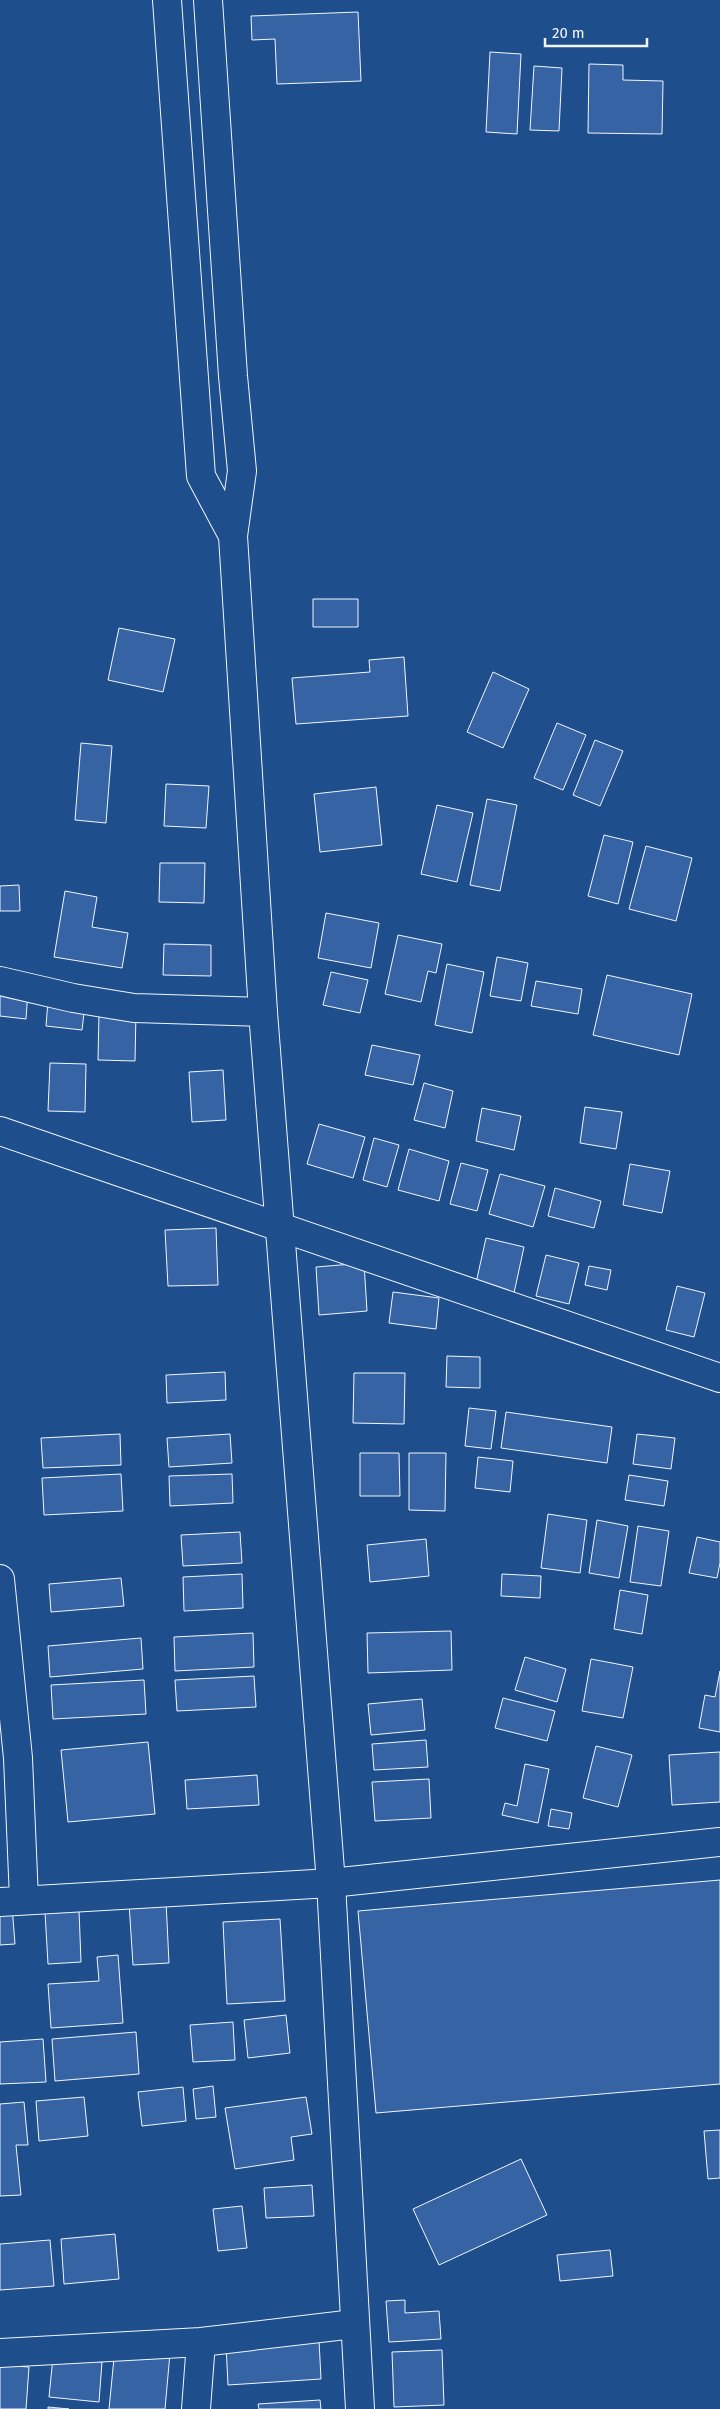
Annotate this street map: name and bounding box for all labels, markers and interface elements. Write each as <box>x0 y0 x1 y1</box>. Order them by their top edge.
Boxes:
scale bar <box>545 15 648 47</box>
text: 20 m <box>552 24 585 42</box>

